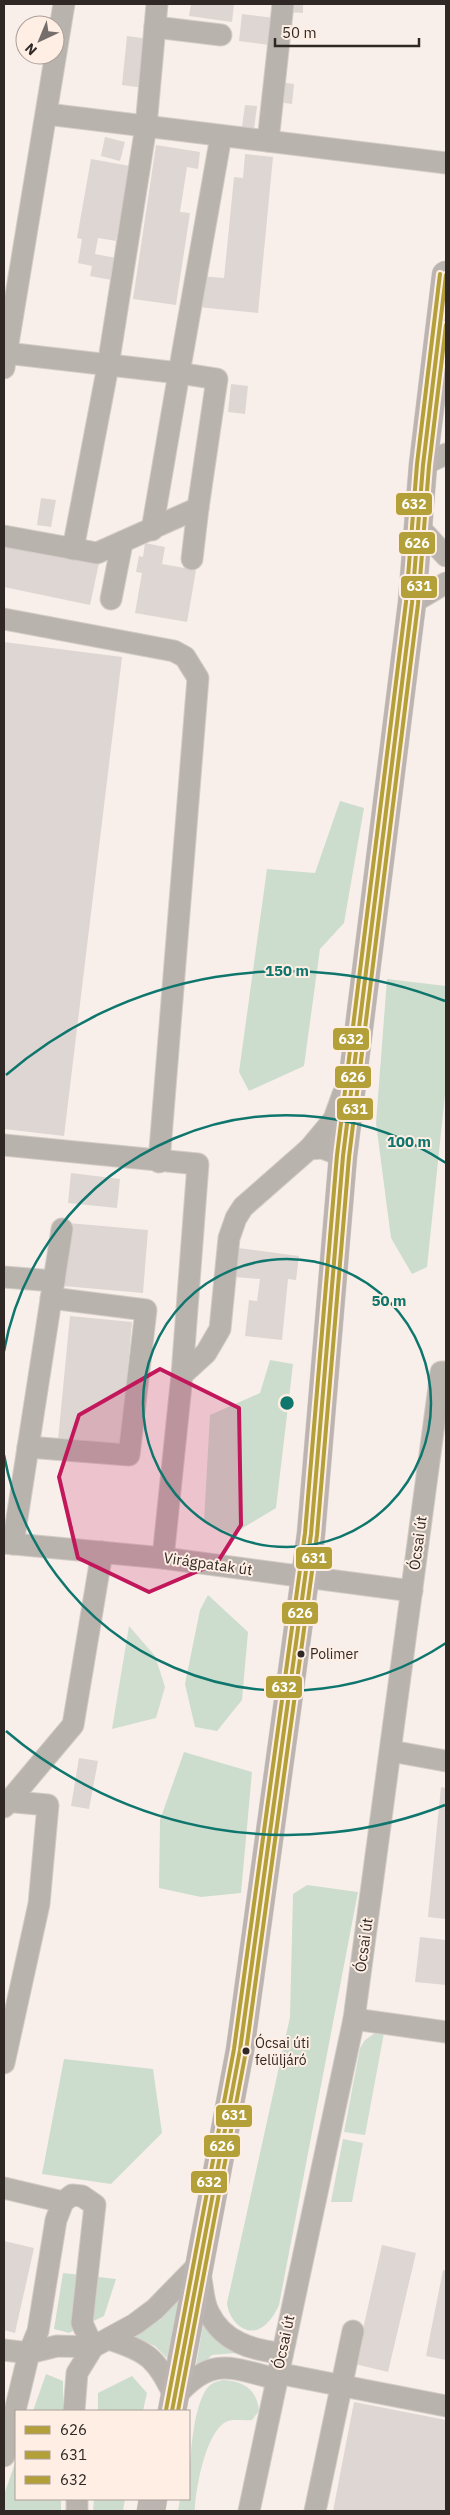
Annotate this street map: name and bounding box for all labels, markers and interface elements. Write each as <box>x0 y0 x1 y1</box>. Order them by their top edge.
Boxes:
north arrow <box>15 15 65 65</box>
scale bar <box>275 15 419 47</box>
text: 50 m <box>282 23 317 42</box>
text: N <box>21 39 41 59</box>
line badge: 632 <box>395 492 433 516</box>
text: 632 <box>401 495 427 513</box>
line badge: 626 <box>398 531 436 555</box>
text: 626 <box>404 534 430 552</box>
line badge: 631 <box>400 575 438 599</box>
text: 631 <box>406 577 432 595</box>
text: 150 m <box>265 961 309 980</box>
line badge: 632 <box>332 1027 370 1051</box>
text: 632 <box>338 1030 364 1048</box>
line badge: 626 <box>334 1065 372 1089</box>
text: 626 <box>340 1068 366 1086</box>
line badge: 631 <box>336 1097 374 1121</box>
text: 631 <box>342 1100 368 1118</box>
text: 100 m <box>387 1132 431 1151</box>
text: 50 m <box>372 1291 406 1310</box>
centre of rings <box>278 1394 296 1412</box>
street label: Ócsai út <box>404 1515 431 1571</box>
line badge: 631 <box>295 1546 333 1570</box>
street label: Virágpatak út <box>162 1548 254 1579</box>
text: 631 <box>301 1549 327 1567</box>
line badge: 626 <box>281 1601 319 1625</box>
text: 626 <box>287 1604 313 1622</box>
place label: Polimer <box>310 1645 358 1663</box>
marker: Polimer <box>296 1649 306 1659</box>
line badge: 632 <box>265 1675 303 1699</box>
text: 632 <box>271 1678 297 1696</box>
street label: Ócsai út <box>350 1917 377 1973</box>
place label: Ócsai úti felüljáró <box>255 2033 309 2069</box>
marker: Ócsai úti felüljáró <box>241 2046 251 2056</box>
line badge: 631 <box>215 2104 253 2128</box>
text: 631 <box>221 2106 247 2124</box>
line badge: 626 <box>203 2134 241 2158</box>
text: 626 <box>209 2137 235 2155</box>
line badge: 632 <box>190 2170 228 2194</box>
text: 632 <box>196 2173 222 2191</box>
street label: Ócsai út <box>269 2313 298 2371</box>
legend <box>15 2410 190 2500</box>
text: 626 <box>60 2420 87 2439</box>
text: 631 <box>60 2445 87 2464</box>
text: 632 <box>60 2470 87 2489</box>

